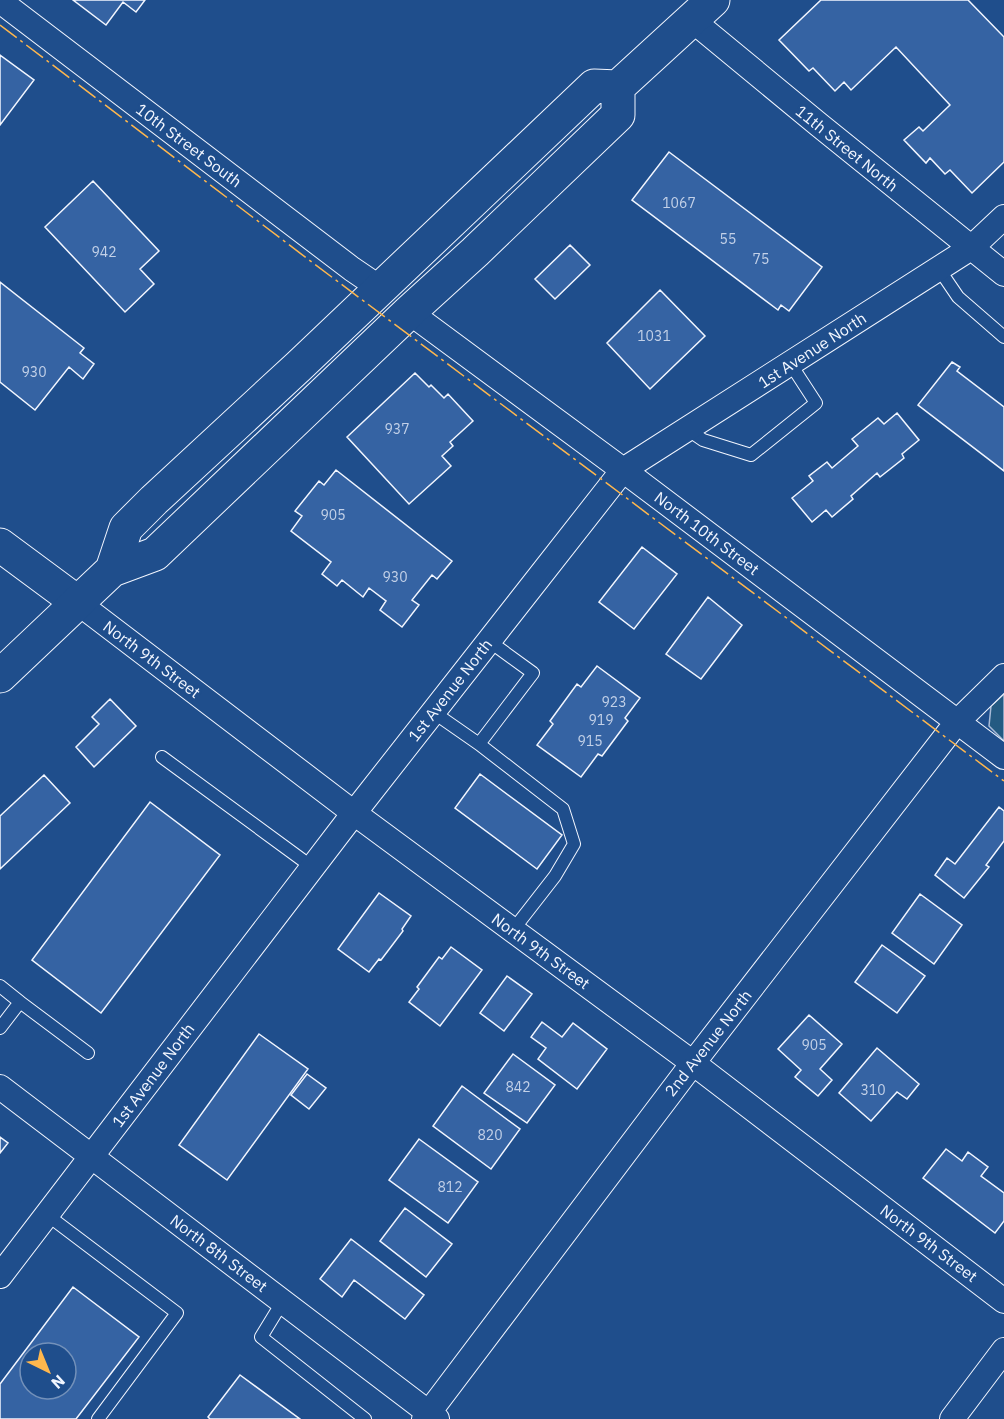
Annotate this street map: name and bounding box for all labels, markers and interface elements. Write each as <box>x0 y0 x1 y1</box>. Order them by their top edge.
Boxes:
street label: 10th Street South <box>132 99 246 191</box>
street label: 11th Street North <box>792 100 902 196</box>
house number: 1067 <box>662 194 696 212</box>
house number: 55 <box>720 230 736 248</box>
house number: 942 <box>91 243 117 261</box>
house number: 75 <box>753 250 769 268</box>
street label: 1st Avenue North <box>754 308 870 392</box>
house number: 1031 <box>637 327 671 345</box>
house number: 930 <box>21 363 47 381</box>
house number: 937 <box>384 420 410 438</box>
street label: North 10th Street <box>651 487 763 579</box>
house number: 905 <box>320 506 346 524</box>
house number: 930 <box>382 568 408 586</box>
street label: North 9th Street <box>99 616 205 702</box>
street label: 1st Avenue North <box>404 635 496 745</box>
house number: 923 <box>601 693 627 711</box>
house number: 919 <box>588 711 614 729</box>
house number: 915 <box>577 732 603 750</box>
street label: North 9th Street <box>488 909 594 993</box>
street label: 2nd Avenue North <box>660 986 756 1100</box>
street label: 1st Avenue North <box>107 1019 199 1131</box>
house number: 905 <box>801 1036 827 1054</box>
house number: 842 <box>505 1078 531 1096</box>
house number: 310 <box>860 1081 886 1099</box>
house number: 820 <box>477 1126 503 1144</box>
house number: 812 <box>437 1178 463 1196</box>
street label: North 9th Street <box>876 1200 982 1286</box>
street label: North 8th Street <box>166 1210 272 1296</box>
north arrow <box>18 1341 78 1401</box>
text: N <box>47 1371 69 1393</box>

